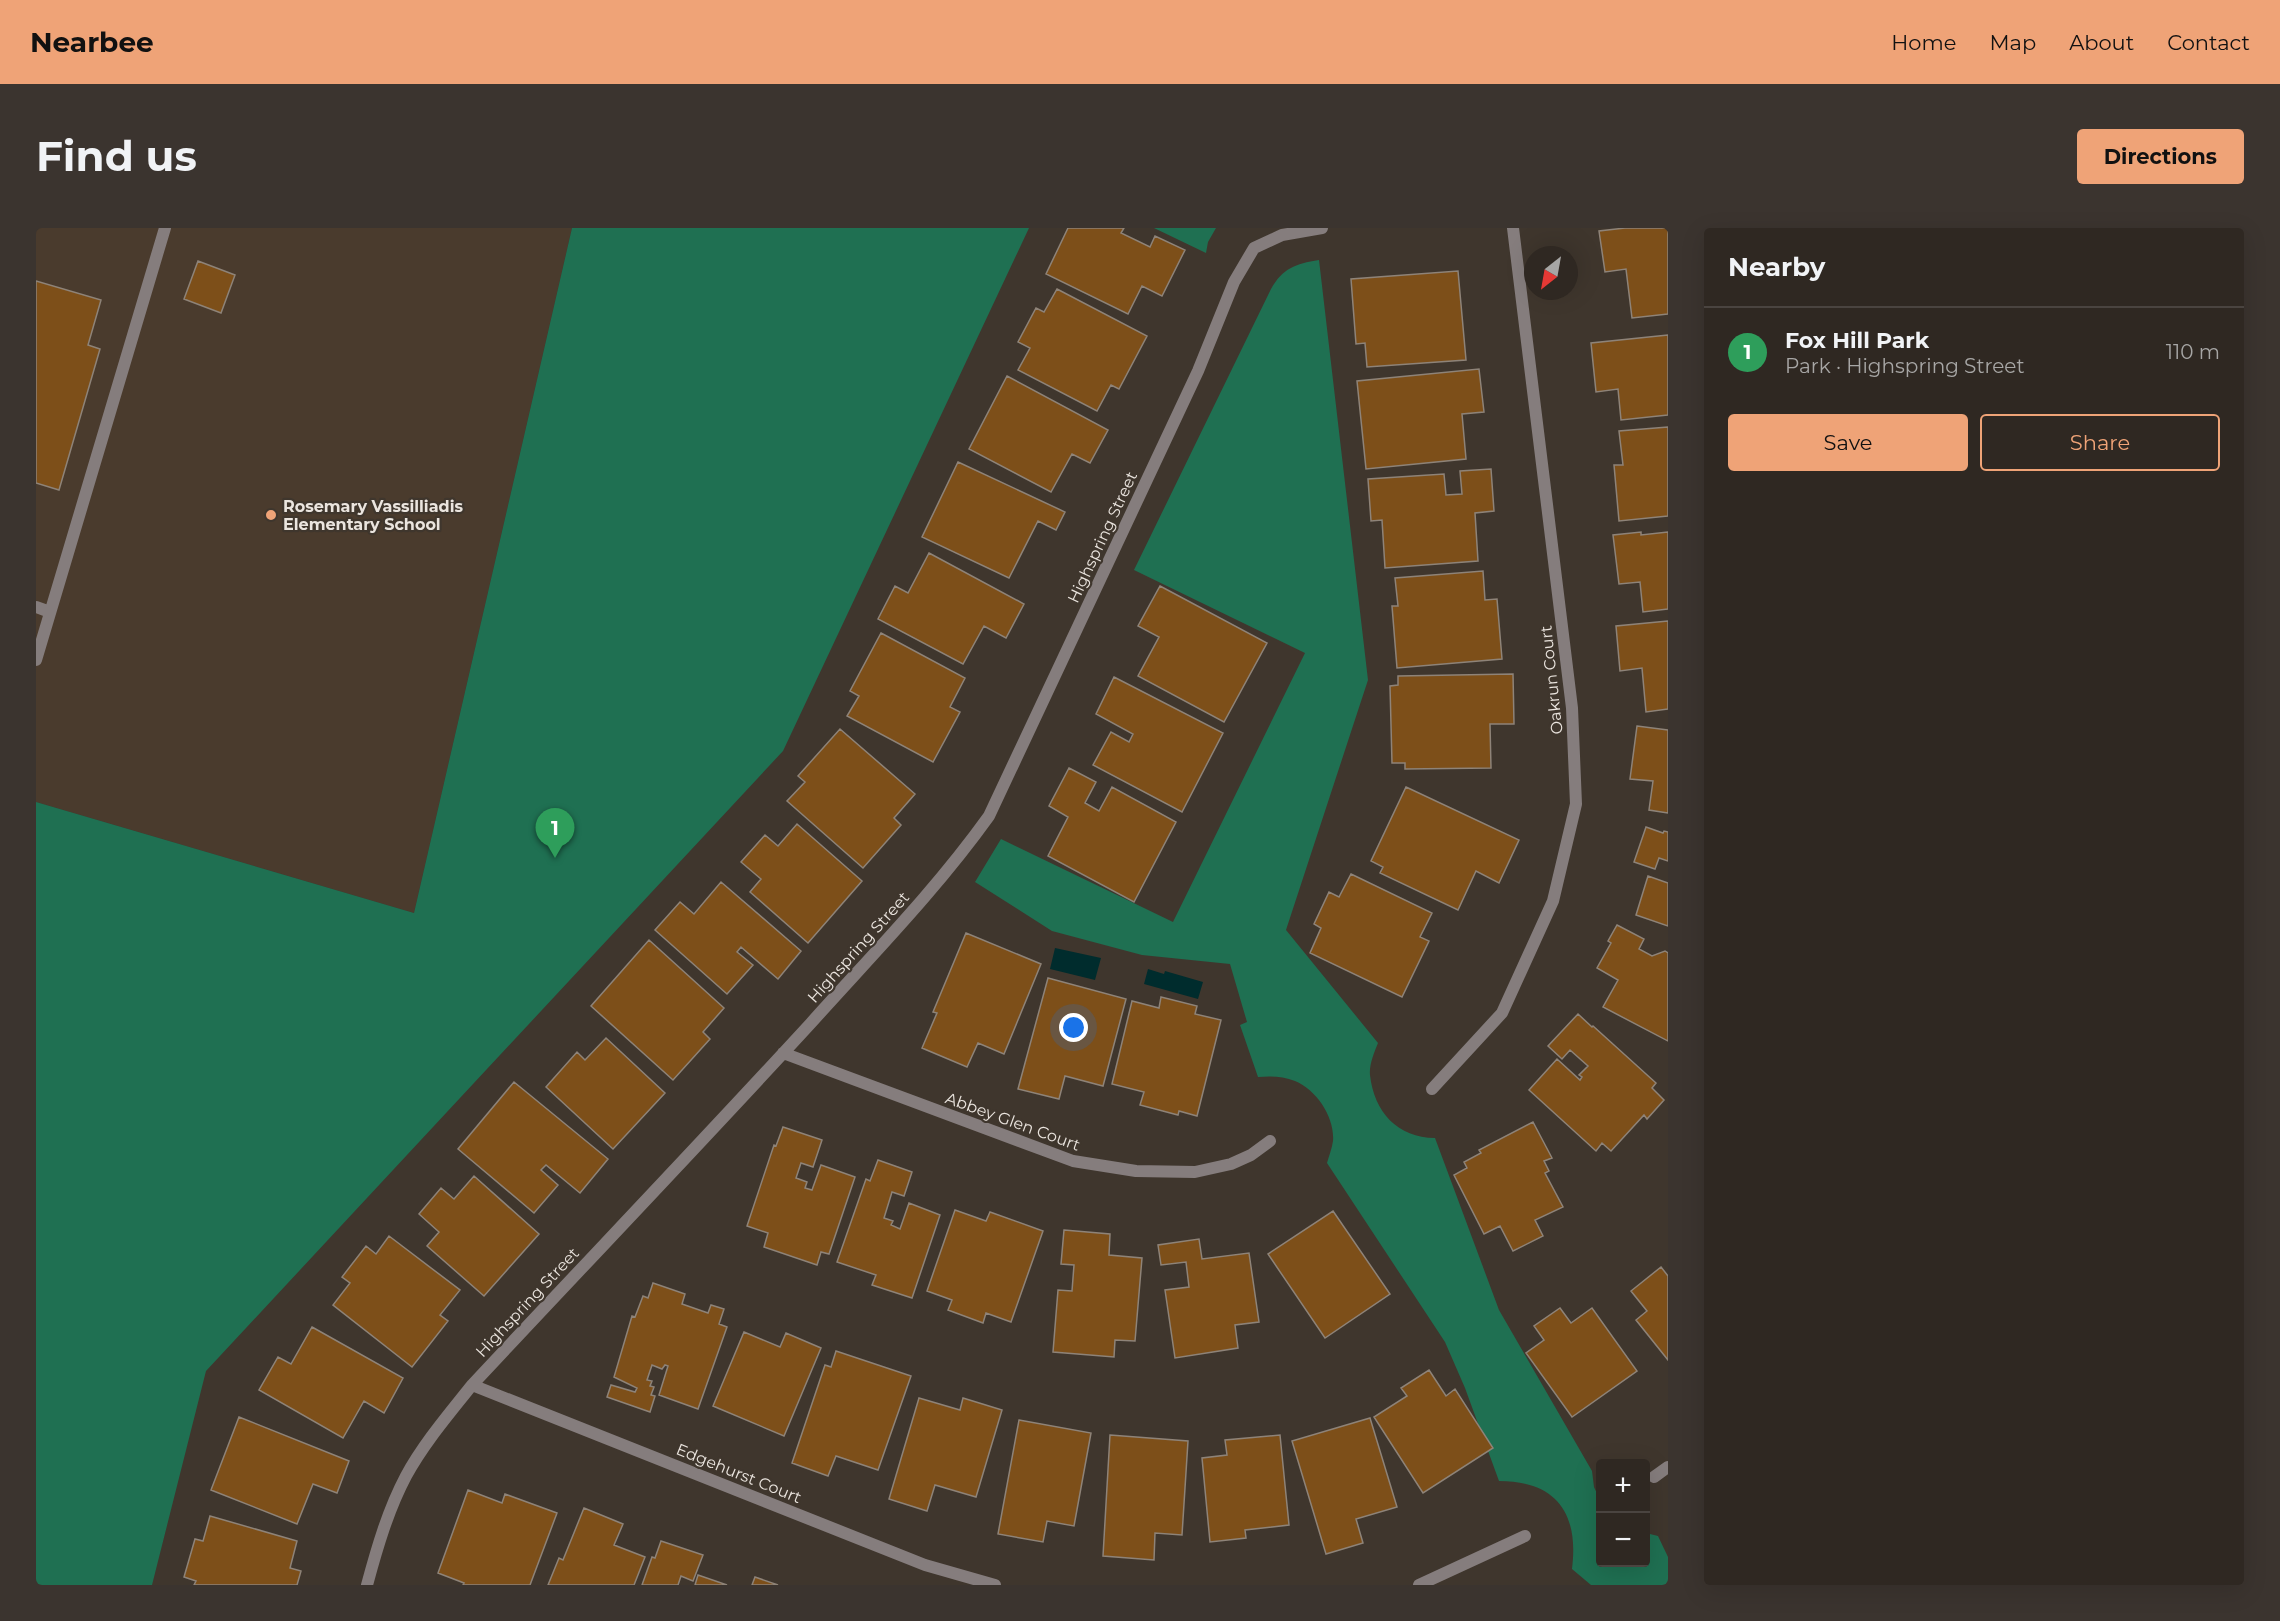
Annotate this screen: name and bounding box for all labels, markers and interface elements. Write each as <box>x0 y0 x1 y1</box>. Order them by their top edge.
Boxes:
text: Nearbee <box>30 25 154 59</box>
text: Home <box>1891 30 1956 55</box>
text: Map <box>1989 30 2036 55</box>
text: About <box>2069 30 2134 55</box>
text: Contact <box>2167 30 2250 55</box>
button: Directions <box>2077 129 2244 184</box>
text: Find us <box>36 130 197 182</box>
north arrow <box>1524 246 1578 300</box>
text: Nearby <box>1728 251 1825 283</box>
text: Fox Hill Park <box>1785 327 1929 354</box>
text: 1 <box>1744 340 1751 364</box>
text: 110 m <box>2166 340 2220 364</box>
text: Park · Highspring Street <box>1785 354 2025 378</box>
button: Save <box>1728 414 1968 471</box>
button: Share <box>1980 414 2220 471</box>
street label: Highspring Street <box>1064 468 1141 606</box>
place label: Rosemary Vassilliadis Elementary School <box>283 497 463 534</box>
marker: Rosemary Vassilliadis Elementary School <box>264 508 278 522</box>
street label: Oakrun Court <box>1536 624 1567 735</box>
pin: 1 <box>536 808 574 858</box>
street label: Highspring Street <box>804 888 914 1007</box>
your location <box>1059 1013 1088 1042</box>
street label: Abbey Glen Court <box>943 1088 1083 1155</box>
street label: Highspring Street <box>472 1243 583 1361</box>
street label: Edgehurst Court <box>673 1440 805 1507</box>
map controls <box>1596 1459 1650 1567</box>
button: + <box>1596 1459 1650 1513</box>
button: − <box>1596 1513 1650 1567</box>

